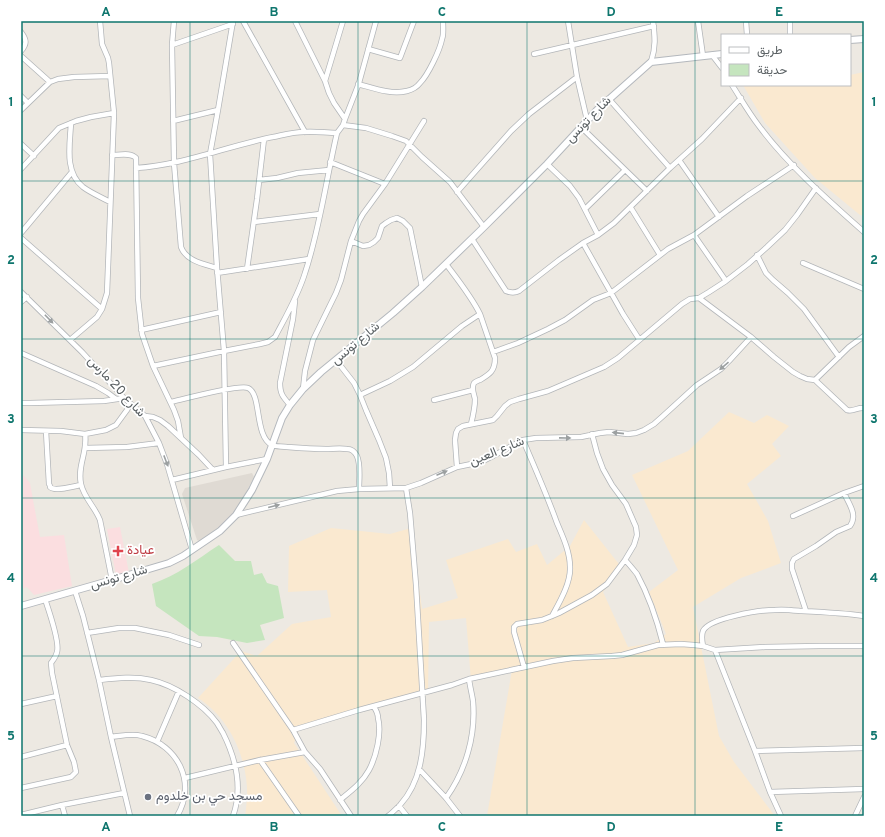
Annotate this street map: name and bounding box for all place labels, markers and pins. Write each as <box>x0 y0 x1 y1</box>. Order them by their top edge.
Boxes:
place label: عيادة <box>127 543 154 559</box>
marker: عيادة <box>112 545 124 557</box>
place label: مسجد حي بن خلدوم <box>156 789 263 806</box>
marker: مسجد حي بن خلدوم <box>143 792 153 802</box>

